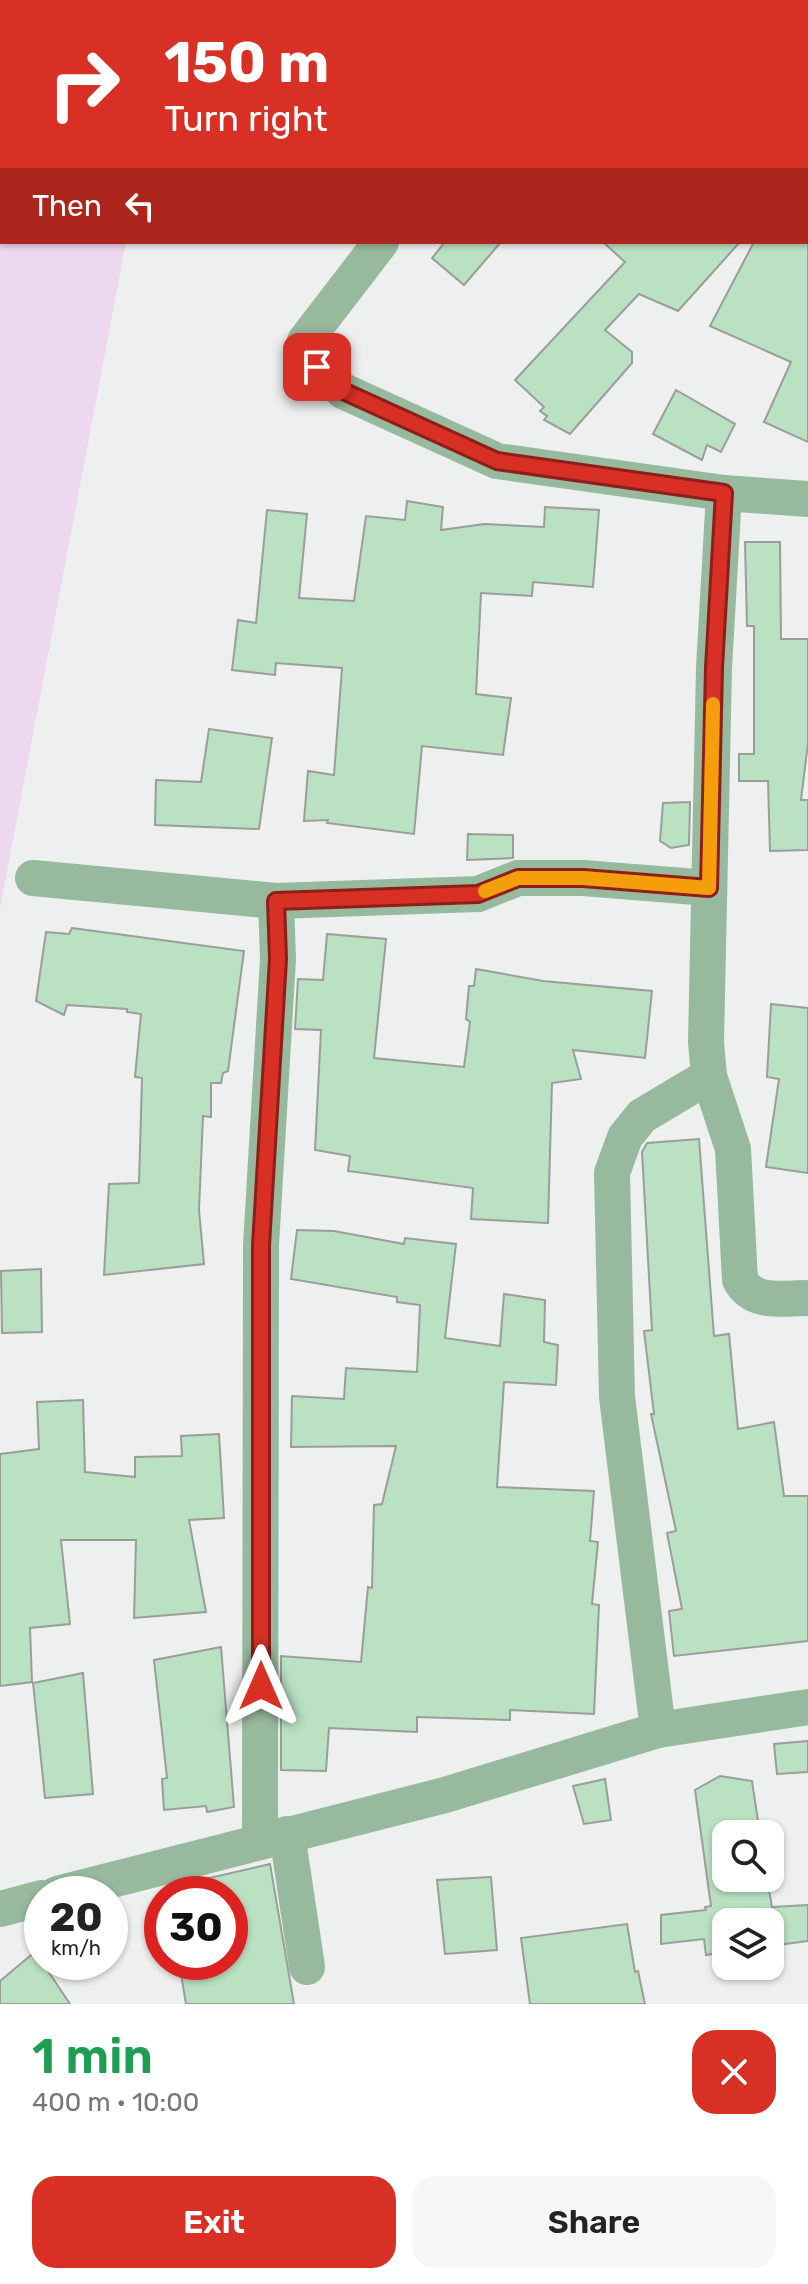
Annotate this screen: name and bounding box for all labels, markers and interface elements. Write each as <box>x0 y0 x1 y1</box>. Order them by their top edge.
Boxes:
text: 150 m <box>164 30 329 96</box>
icon: right <box>32 32 136 136</box>
text: Turn right <box>164 97 328 140</box>
icon: left <box>118 184 162 228</box>
text: Then <box>32 188 102 224</box>
pin <box>283 333 351 401</box>
icon: arrive <box>295 345 339 389</box>
position arrow <box>219 1644 303 1728</box>
map controls <box>712 1820 784 1980</box>
button: search <box>712 1820 784 1892</box>
speed limit sign: 30 <box>144 1876 248 1980</box>
text: 20 <box>49 1894 103 1941</box>
button: layers <box>712 1908 784 1980</box>
text: km/h <box>51 1936 101 1960</box>
text: 1 min <box>32 2028 153 2085</box>
button: close <box>692 2030 776 2114</box>
text: 400 m · 10:00 <box>32 2087 199 2118</box>
button: Exit <box>32 2176 396 2268</box>
button: Share <box>412 2176 776 2268</box>

